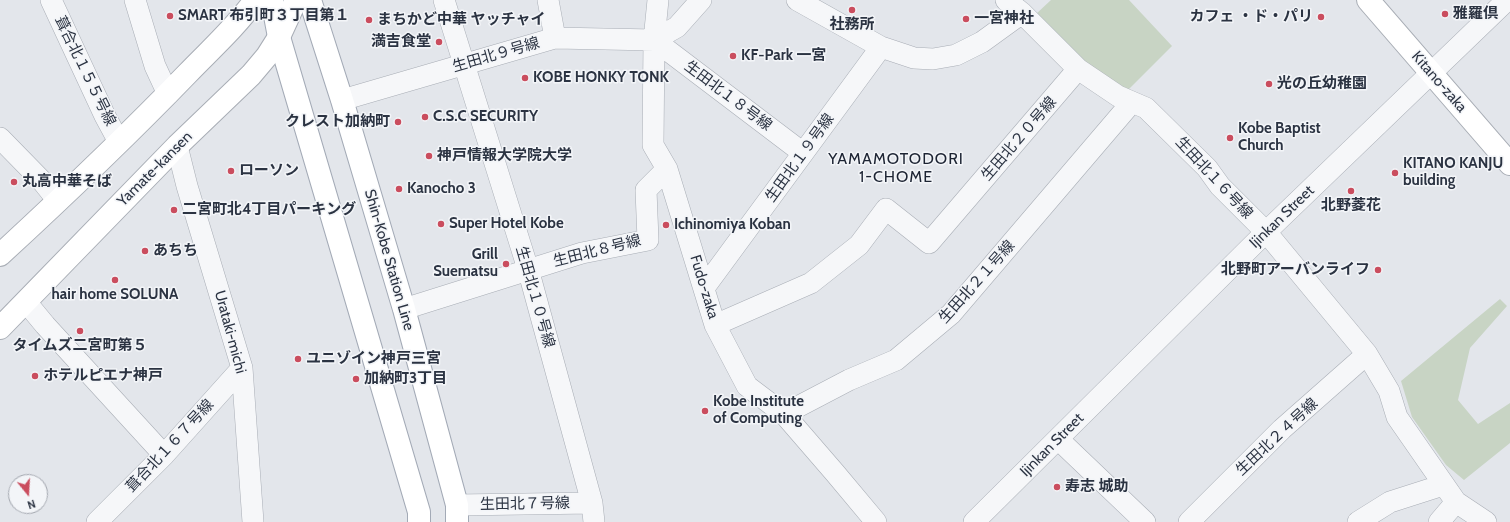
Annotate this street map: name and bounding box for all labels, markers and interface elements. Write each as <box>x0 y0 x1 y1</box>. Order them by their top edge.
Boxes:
marker: 社務所 <box>847 5 857 15</box>
place label: 雅羅倶 <box>1453 5 1498 23</box>
place label: SMART 布引町３丁目第１ <box>178 7 350 25</box>
place label: カフェ ・ド・パリ <box>1190 8 1313 26</box>
marker: 雅羅倶 <box>1440 9 1450 19</box>
place label: 一宮神社 <box>974 10 1034 28</box>
marker: SMART 布引町３丁目第１ <box>165 11 175 21</box>
place label: まちかど中華 ヤッチャイ <box>377 11 545 29</box>
marker: カフェ ・ド・パリ <box>1316 12 1326 22</box>
street label: 葺合北１５５号線 <box>51 13 119 129</box>
marker: 一宮神社 <box>961 14 971 24</box>
marker: まちかど中華 ヤッチャイ <box>364 15 374 25</box>
place label: 社務所 <box>830 16 874 34</box>
place label: 満吉食堂 <box>371 33 431 51</box>
street label: 生田北９号線 <box>450 34 542 76</box>
marker: 満吉食堂 <box>434 37 444 47</box>
place label: KF-Park 一宮 <box>741 47 826 65</box>
street label: Kitano-zaka <box>1408 48 1470 116</box>
marker: KF-Park 一宮 <box>728 51 738 61</box>
street label: 生田北１８号線 <box>681 57 775 135</box>
place label: KOBE HONKY TONK <box>533 69 669 87</box>
marker: KOBE HONKY TONK <box>520 73 530 83</box>
place label: 光の丘幼稚園 <box>1277 75 1367 93</box>
marker: 光の丘幼稚園 <box>1264 79 1274 89</box>
street label: 生田北２０号線 <box>978 93 1060 185</box>
place label: C.S.C SECURITY <box>433 108 538 126</box>
street label: 生田北１９号線 <box>762 110 838 206</box>
marker: C.S.C SECURITY <box>420 112 430 122</box>
place label: クレスト加納町 <box>285 113 390 131</box>
marker: クレスト加納町 <box>393 117 403 127</box>
place label: Kobe Baptist Church <box>1238 120 1321 155</box>
street label: Yamate-kansen <box>114 128 196 210</box>
street label: 生田北１６号線 <box>1172 133 1256 223</box>
marker: Kobe Baptist Church <box>1225 133 1235 143</box>
place label: 神戸情報大学院大学 <box>437 147 572 165</box>
district label: YAMAMOTODORI 1-CHOME <box>828 149 964 187</box>
marker: 神戸情報大学院大学 <box>424 151 434 161</box>
place label: KITANO KANJU building <box>1403 155 1503 190</box>
place label: ローソン <box>239 162 299 180</box>
marker: ローソン <box>226 166 236 176</box>
marker: KITANO KANJU building <box>1390 168 1400 178</box>
place label: 丸高中華そば <box>22 173 112 191</box>
marker: 丸高中華そば <box>9 177 19 187</box>
place label: Kanocho 3 <box>407 180 476 198</box>
street label: Ijinkan Street <box>1246 182 1318 252</box>
marker: Kanocho 3 <box>394 184 404 194</box>
marker: 北野菱花 <box>1346 186 1356 196</box>
street label: Shin-Kobe Station Line <box>360 187 418 333</box>
place label: 北野菱花 <box>1321 197 1381 215</box>
place label: 二宮町北4丁目パーキング <box>182 201 356 219</box>
marker: 二宮町北4丁目パーキング <box>169 205 179 215</box>
place label: Super Hotel Kobe <box>449 215 564 233</box>
place label: Ichinomiya Koban <box>674 216 791 234</box>
marker: Super Hotel Kobe <box>436 219 446 229</box>
marker: Ichinomiya Koban <box>661 220 671 230</box>
street label: 生田北８号線 <box>551 231 643 271</box>
street label: 生田北２１号線 <box>935 237 1019 327</box>
place label: あちち <box>153 242 198 260</box>
street label: 生田北１０号線 <box>512 244 558 350</box>
marker: あちち <box>140 246 150 256</box>
place label: Grill Suematsu <box>433 246 498 281</box>
street label: Fudo-zaka <box>686 253 722 321</box>
marker: Grill Suematsu <box>501 259 511 269</box>
place label: 北野町アーバンライフ <box>1221 261 1370 279</box>
marker: 北野町アーバンライフ <box>1373 265 1383 275</box>
marker: hair home SOLUNA <box>110 275 120 285</box>
place label: hair home SOLUNA <box>52 286 178 304</box>
street label: Urataki-michi <box>210 288 250 376</box>
marker: タイムズ二宮町第５ <box>75 326 85 336</box>
place label: タイムズ二宮町第５ <box>13 337 147 355</box>
place label: ユニゾイン神戸三宮 <box>306 350 441 368</box>
marker: ユニゾイン神戸三宮 <box>293 354 303 364</box>
place label: ホテルピエナ神戸 <box>43 367 163 385</box>
place label: 加納町3丁目 <box>364 370 447 388</box>
marker: ホテルピエナ神戸 <box>30 371 40 381</box>
marker: 加納町3丁目 <box>351 374 361 384</box>
place label: Kobe Institute of Computing <box>713 393 804 428</box>
street label: 生田北２４号線 <box>1232 395 1322 479</box>
street label: 葺合北１６７号線 <box>122 396 218 496</box>
marker: Kobe Institute of Computing <box>700 406 710 416</box>
street label: Ijinkan Street <box>1016 409 1088 481</box>
north arrow <box>8 474 48 514</box>
place label: 寿志 城助 <box>1065 478 1128 496</box>
marker: 寿志 城助 <box>1052 482 1062 492</box>
street label: 生田北７号線 <box>480 494 570 514</box>
text: N <box>26 497 37 512</box>

